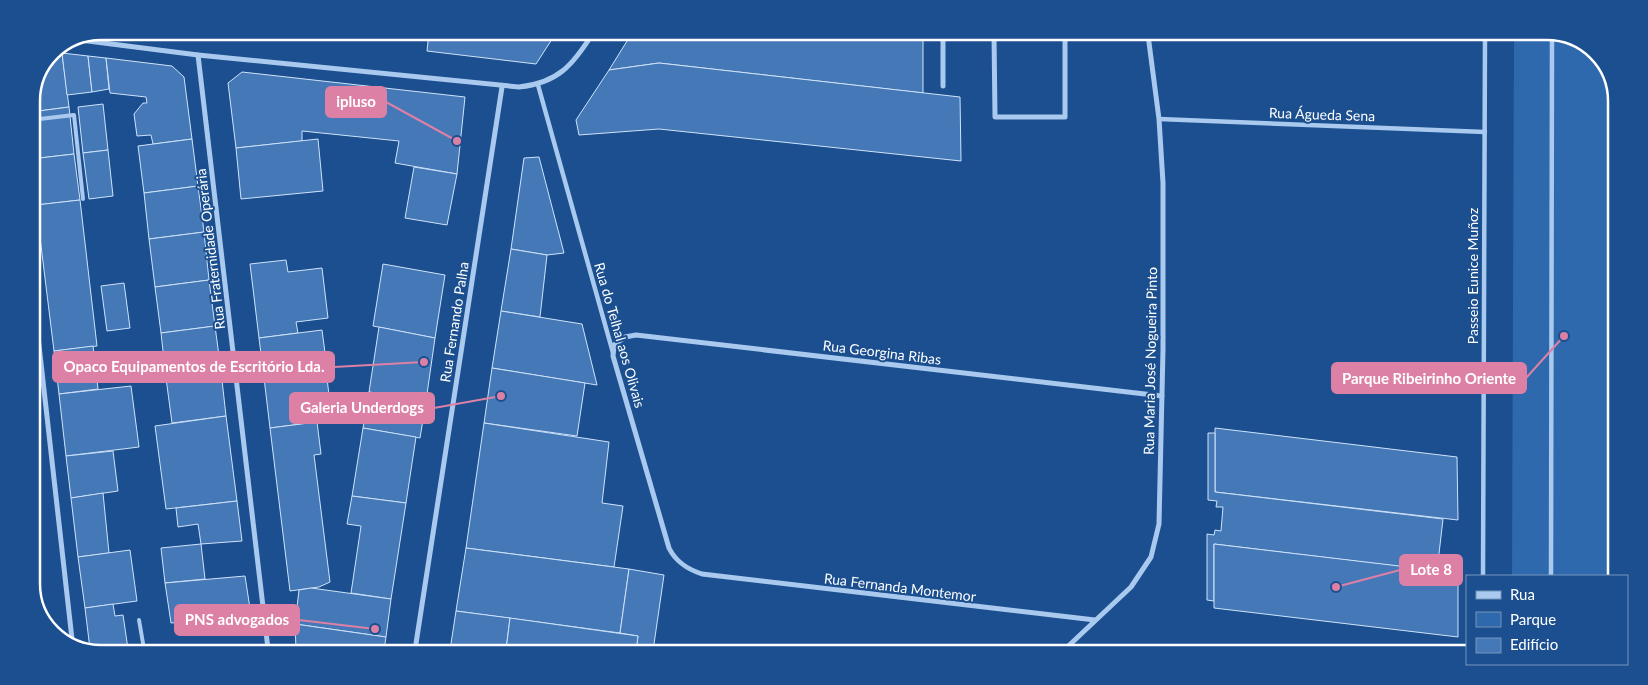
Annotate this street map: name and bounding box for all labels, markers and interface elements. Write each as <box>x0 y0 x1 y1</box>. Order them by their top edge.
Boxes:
callout: ipluso <box>326 87 386 117</box>
text: ipluso <box>336 92 376 110</box>
street label: Rua Águeda Sena <box>1269 104 1376 124</box>
street label: Rua Fraternidade Operária <box>192 168 228 330</box>
street label: Passeio Eunice Muñoz <box>1464 208 1481 344</box>
street label: Rua Fernando Palha <box>436 260 472 383</box>
street label: Rua do Telhal aos Olivais <box>591 260 649 410</box>
street label: Rua Maria José Nogueira Pinto <box>1140 267 1160 455</box>
street label: Rua Georgina Ribas <box>822 336 942 368</box>
callout: Opaco Equipamentos de Escritório Lda. <box>53 352 334 382</box>
text: Opaco Equipamentos de Escritório Lda. <box>64 357 324 375</box>
callout: Parque Ribeirinho Oriente <box>1332 363 1526 393</box>
text: Parque Ribeirinho Oriente <box>1342 369 1516 387</box>
callout: Galeria Underdogs <box>290 393 434 423</box>
text: Galeria Underdogs <box>300 398 424 416</box>
callout: Lote 8 <box>1400 555 1462 585</box>
text: Lote 8 <box>1410 560 1452 578</box>
street label: Rua Fernanda Montemor <box>823 569 977 605</box>
legend <box>1466 575 1628 665</box>
text: Rua <box>1510 585 1535 603</box>
callout: PNS advogados <box>175 605 299 635</box>
text: PNS advogados <box>185 610 290 628</box>
text: Parque <box>1510 610 1556 628</box>
text: Edifício <box>1510 635 1558 653</box>

